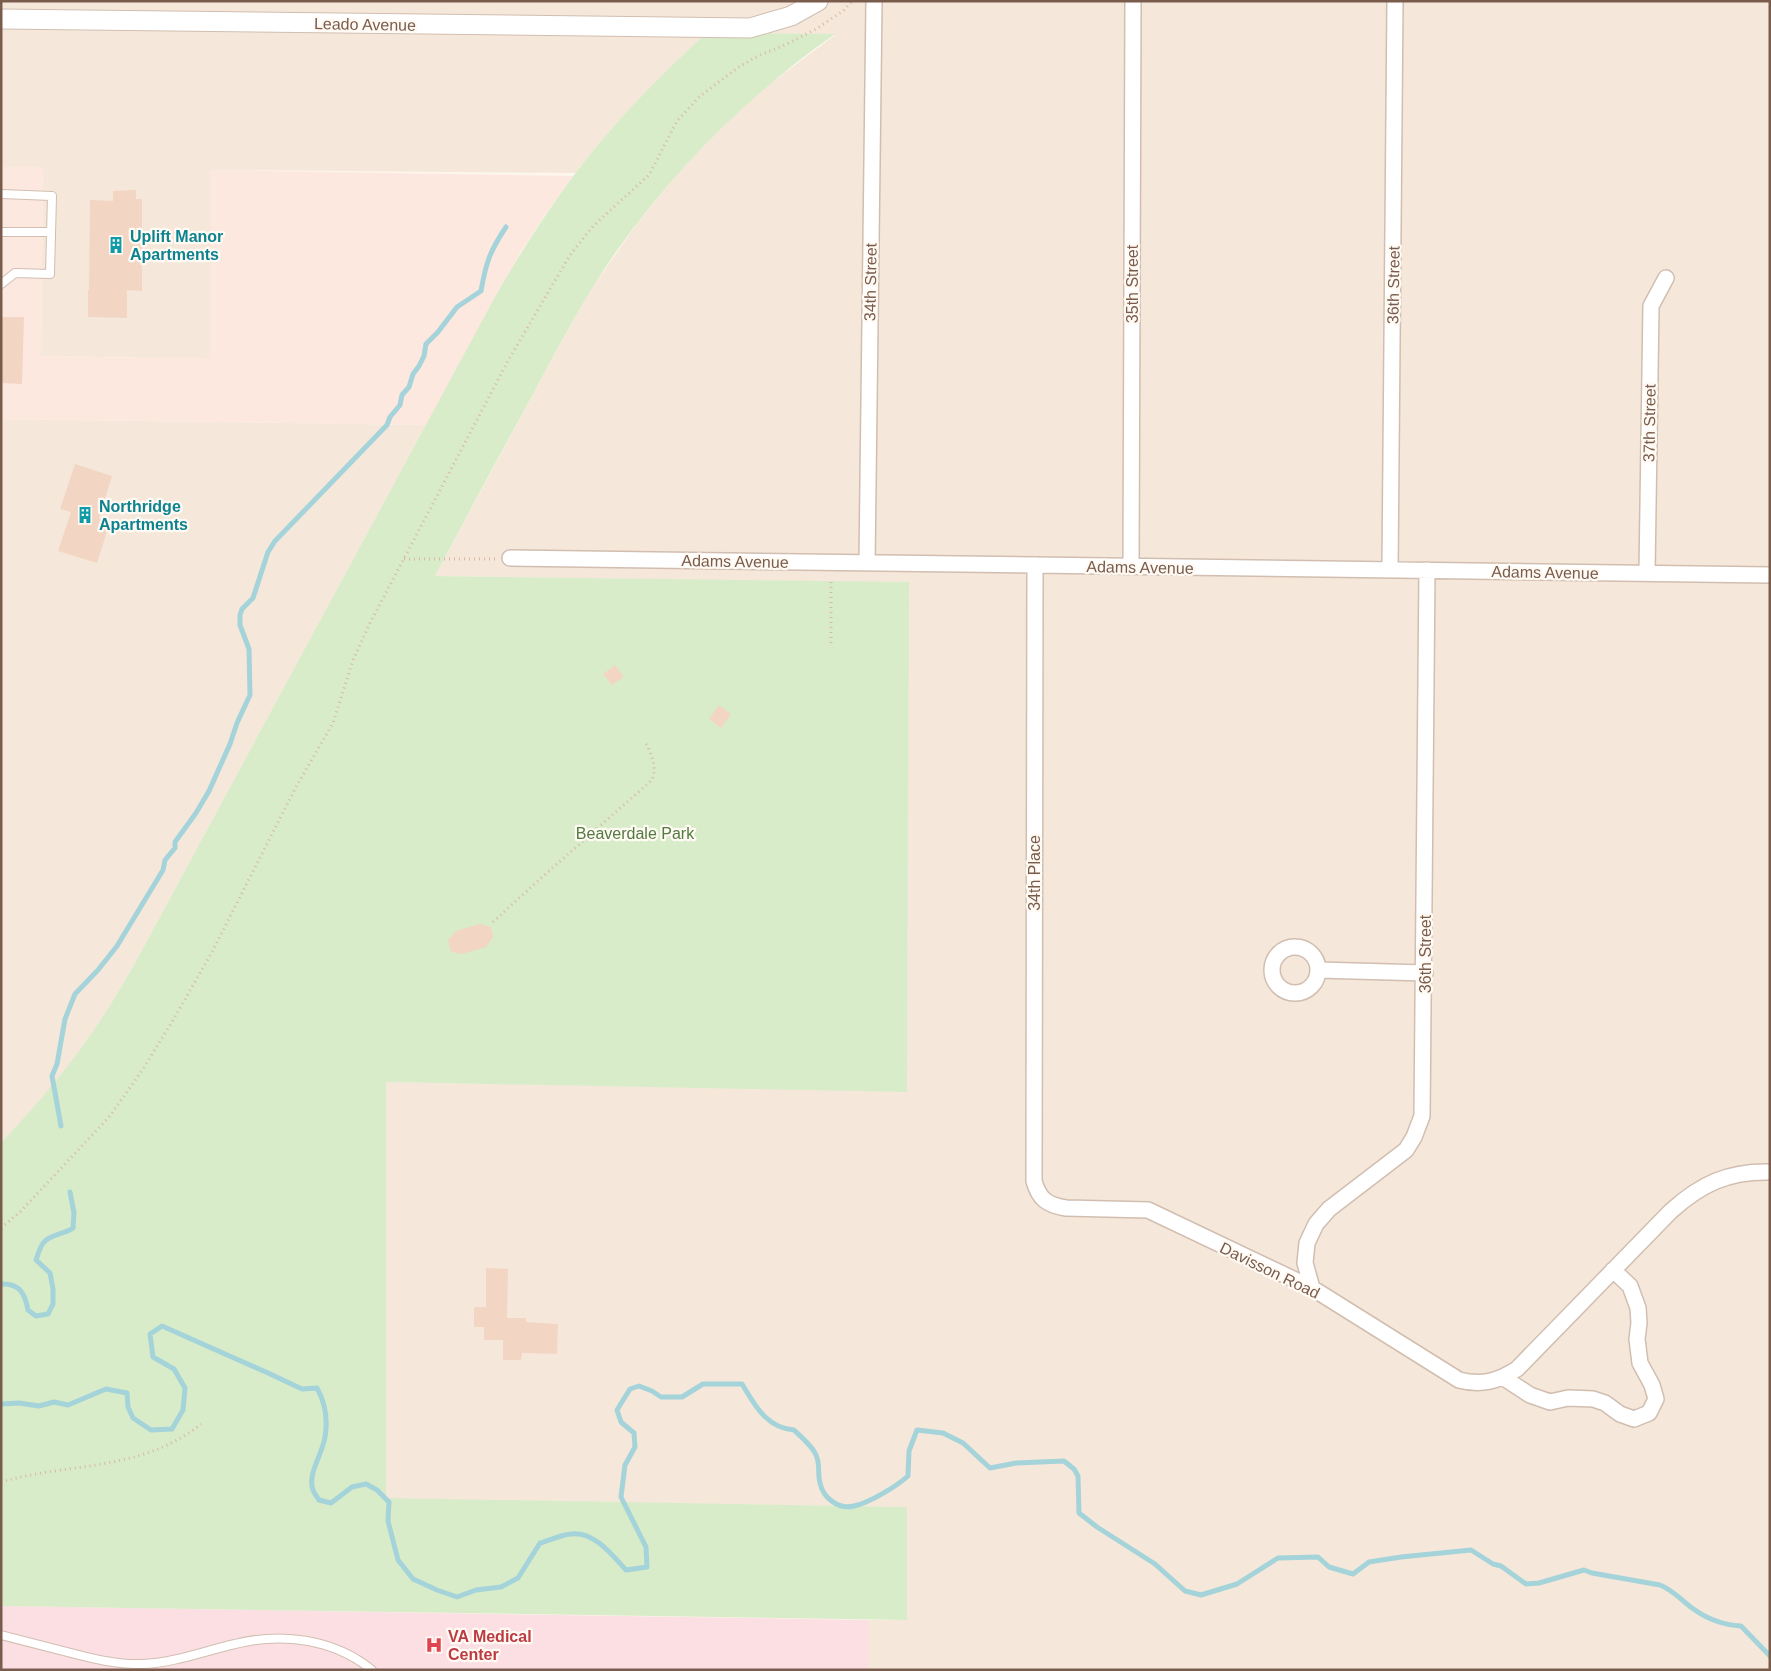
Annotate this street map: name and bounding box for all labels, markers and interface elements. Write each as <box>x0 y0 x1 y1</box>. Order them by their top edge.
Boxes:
street label: Leado Avenue <box>314 15 416 34</box>
place label: Uplift Manor Apartments <box>130 228 223 263</box>
building icon: Uplift Manor Apartments <box>106 235 126 255</box>
street label: 34th Street <box>861 242 880 321</box>
street label: 35th Street <box>1124 244 1141 323</box>
street label: 36th Street <box>1384 245 1403 324</box>
street label: 37th Street <box>1640 383 1659 462</box>
place label: Northridge Apartments <box>99 498 188 533</box>
building icon: Northridge Apartments <box>75 505 95 525</box>
street label: Adams Avenue <box>681 552 789 571</box>
street label: Adams Avenue <box>1086 558 1194 577</box>
street label: Adams Avenue <box>1491 563 1599 582</box>
park label: Beaverdale Park <box>576 825 695 842</box>
street label: 34th Place <box>1026 835 1043 911</box>
street label: 36th Street <box>1417 914 1434 993</box>
street label: Davisson Road <box>1217 1239 1322 1302</box>
place label: VA Medical Center <box>448 1628 532 1663</box>
hospital icon: VA Medical Center <box>424 1635 444 1655</box>

